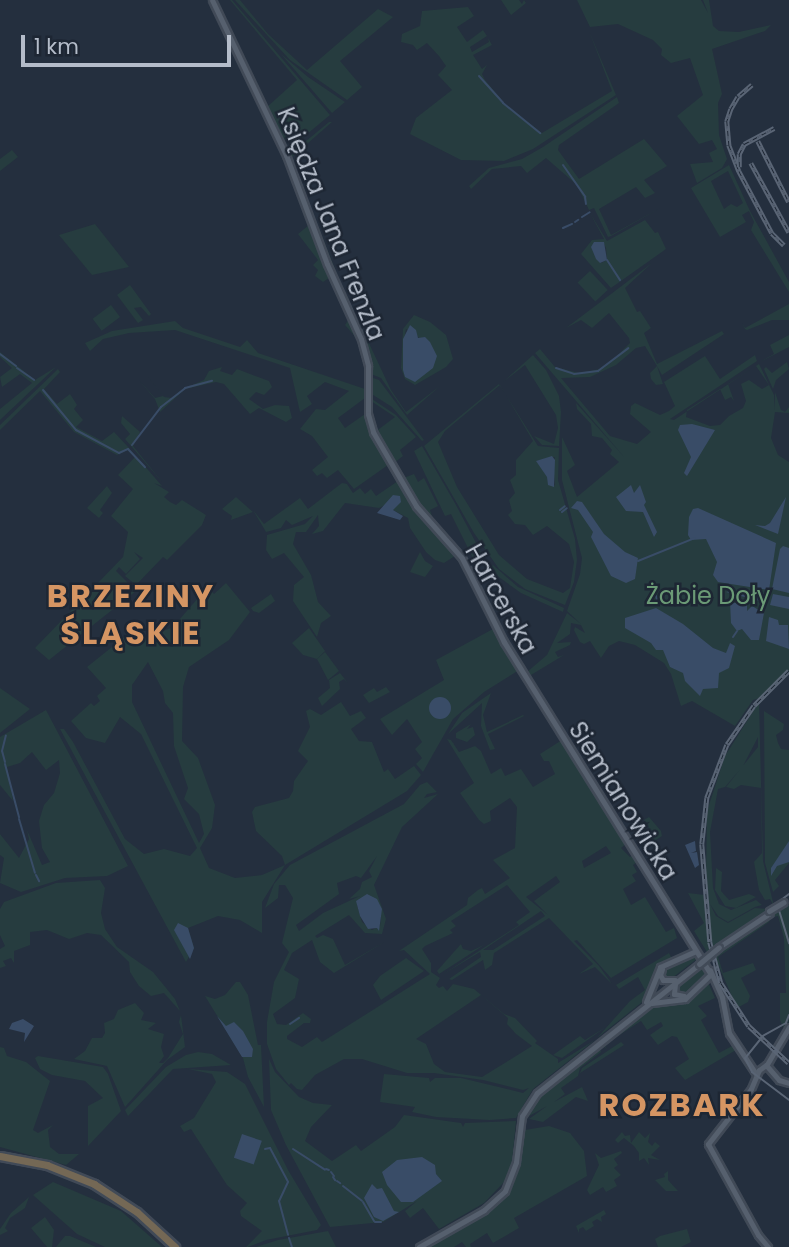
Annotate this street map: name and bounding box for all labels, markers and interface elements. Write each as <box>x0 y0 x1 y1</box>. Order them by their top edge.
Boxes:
scale bar <box>24 21 234 65</box>
text: 1 km <box>34 32 79 61</box>
street label: Księdza Jana Frenzla <box>271 103 391 345</box>
street label: Harcerska <box>459 539 543 659</box>
district label: BRZEZINY ŚLĄSKIE <box>48 578 214 653</box>
park label: Żabie Doły <box>646 582 770 610</box>
street label: Siemianowicka <box>563 717 683 885</box>
district label: ROZBARK <box>599 1086 765 1124</box>

